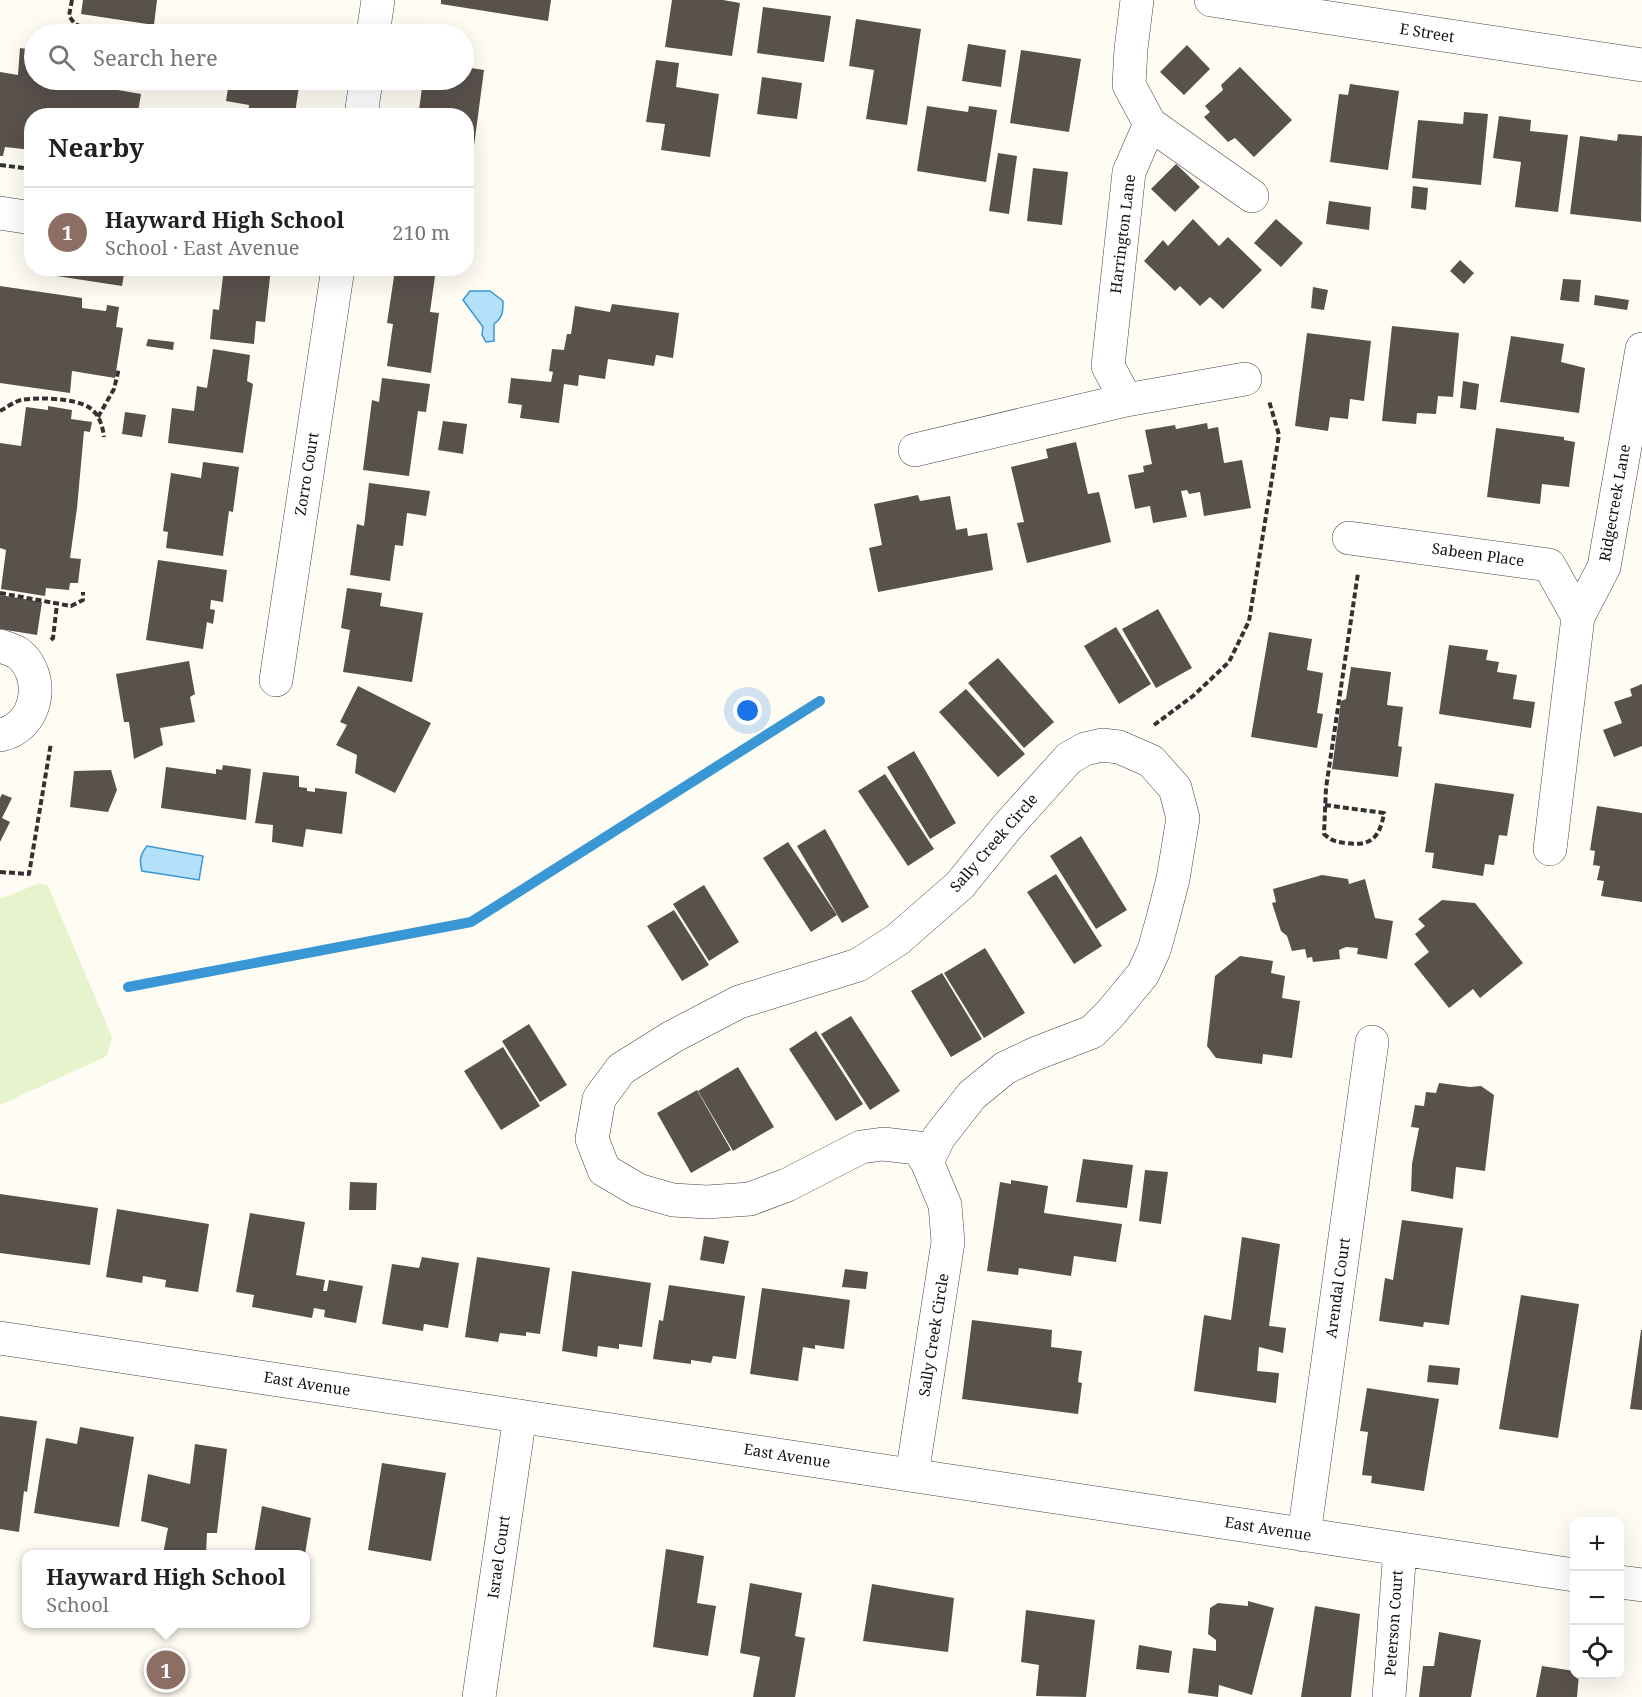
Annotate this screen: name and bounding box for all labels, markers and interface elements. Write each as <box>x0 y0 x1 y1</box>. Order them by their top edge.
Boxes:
street label: E Street <box>1398 18 1456 46</box>
search box <box>24 24 474 90</box>
icon: search <box>45 41 78 74</box>
text: Search here <box>93 42 218 72</box>
text: Nearby <box>48 129 144 165</box>
street label: Harrington Lane <box>1105 173 1139 295</box>
text: Hayward High School <box>105 204 344 234</box>
text: 1 <box>62 219 73 246</box>
text: 210 m <box>392 219 450 246</box>
text: School · East Avenue <box>105 234 300 261</box>
street label: Zorro Court <box>290 431 322 517</box>
street label: Ridgecreek Lane <box>1594 443 1634 563</box>
street label: Sabeen Place <box>1431 538 1526 570</box>
your location <box>733 696 762 725</box>
street label: Sally Creek Circle <box>945 789 1042 896</box>
street label: Arendal Court <box>1320 1236 1354 1339</box>
street label: Sally Creek Circle <box>913 1272 953 1398</box>
street label: East Avenue <box>262 1366 352 1400</box>
street label: East Avenue <box>742 1438 832 1472</box>
street label: East Avenue <box>1223 1511 1313 1545</box>
street label: Israel Court <box>482 1514 514 1600</box>
map controls <box>1570 1517 1624 1679</box>
button: + <box>1570 1517 1624 1571</box>
popup <box>22 1550 310 1628</box>
text: Hayward High School <box>46 1561 286 1591</box>
street label: Peterson Court <box>1379 1569 1407 1677</box>
button: − <box>1570 1571 1624 1625</box>
text: School <box>46 1591 109 1618</box>
button: locate <box>1570 1625 1624 1679</box>
pin: 1 <box>146 1648 186 1692</box>

